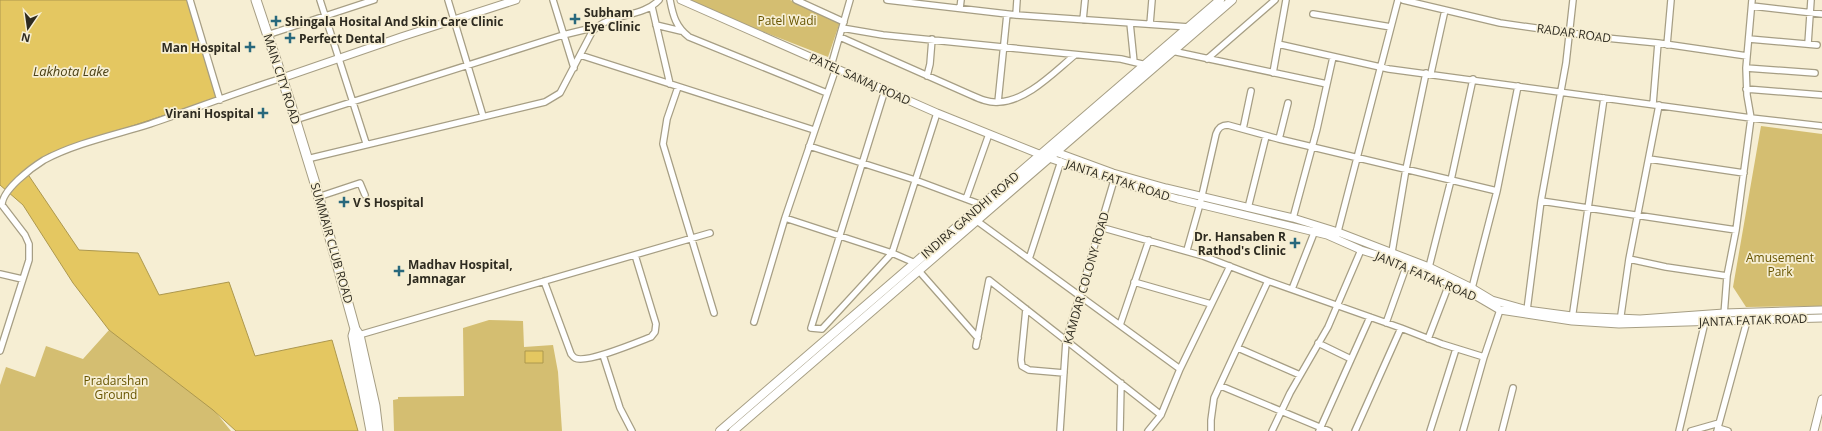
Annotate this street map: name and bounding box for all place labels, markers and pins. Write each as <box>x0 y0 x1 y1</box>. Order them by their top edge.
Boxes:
place label: Subham Eye Clinic <box>584 4 640 35</box>
place label: Shingala Hosital And Skin Care Clinic <box>285 13 503 30</box>
marker: Subham Eye Clinic <box>569 13 581 25</box>
marker: Shingala Hosital And Skin Care Clinic <box>270 15 282 27</box>
place label: Perfect Dental <box>299 30 385 47</box>
marker: Perfect Dental <box>284 32 296 44</box>
place label: Man Hospital <box>161 39 241 56</box>
marker: Man Hospital <box>244 41 256 53</box>
place label: Virani Hospital <box>165 105 254 122</box>
marker: Virani Hospital <box>257 107 269 119</box>
place label: V S Hospital <box>353 194 424 211</box>
marker: V S Hospital <box>338 196 350 208</box>
place label: Dr. Hansaben R Rathod's Clinic <box>1194 228 1286 259</box>
marker: Dr. Hansaben R Rathod's Clinic <box>1289 237 1301 249</box>
place label: Madhav Hospital, Jamnagar <box>407 256 513 287</box>
marker: Madhav Hospital, Jamnagar <box>393 265 405 277</box>

